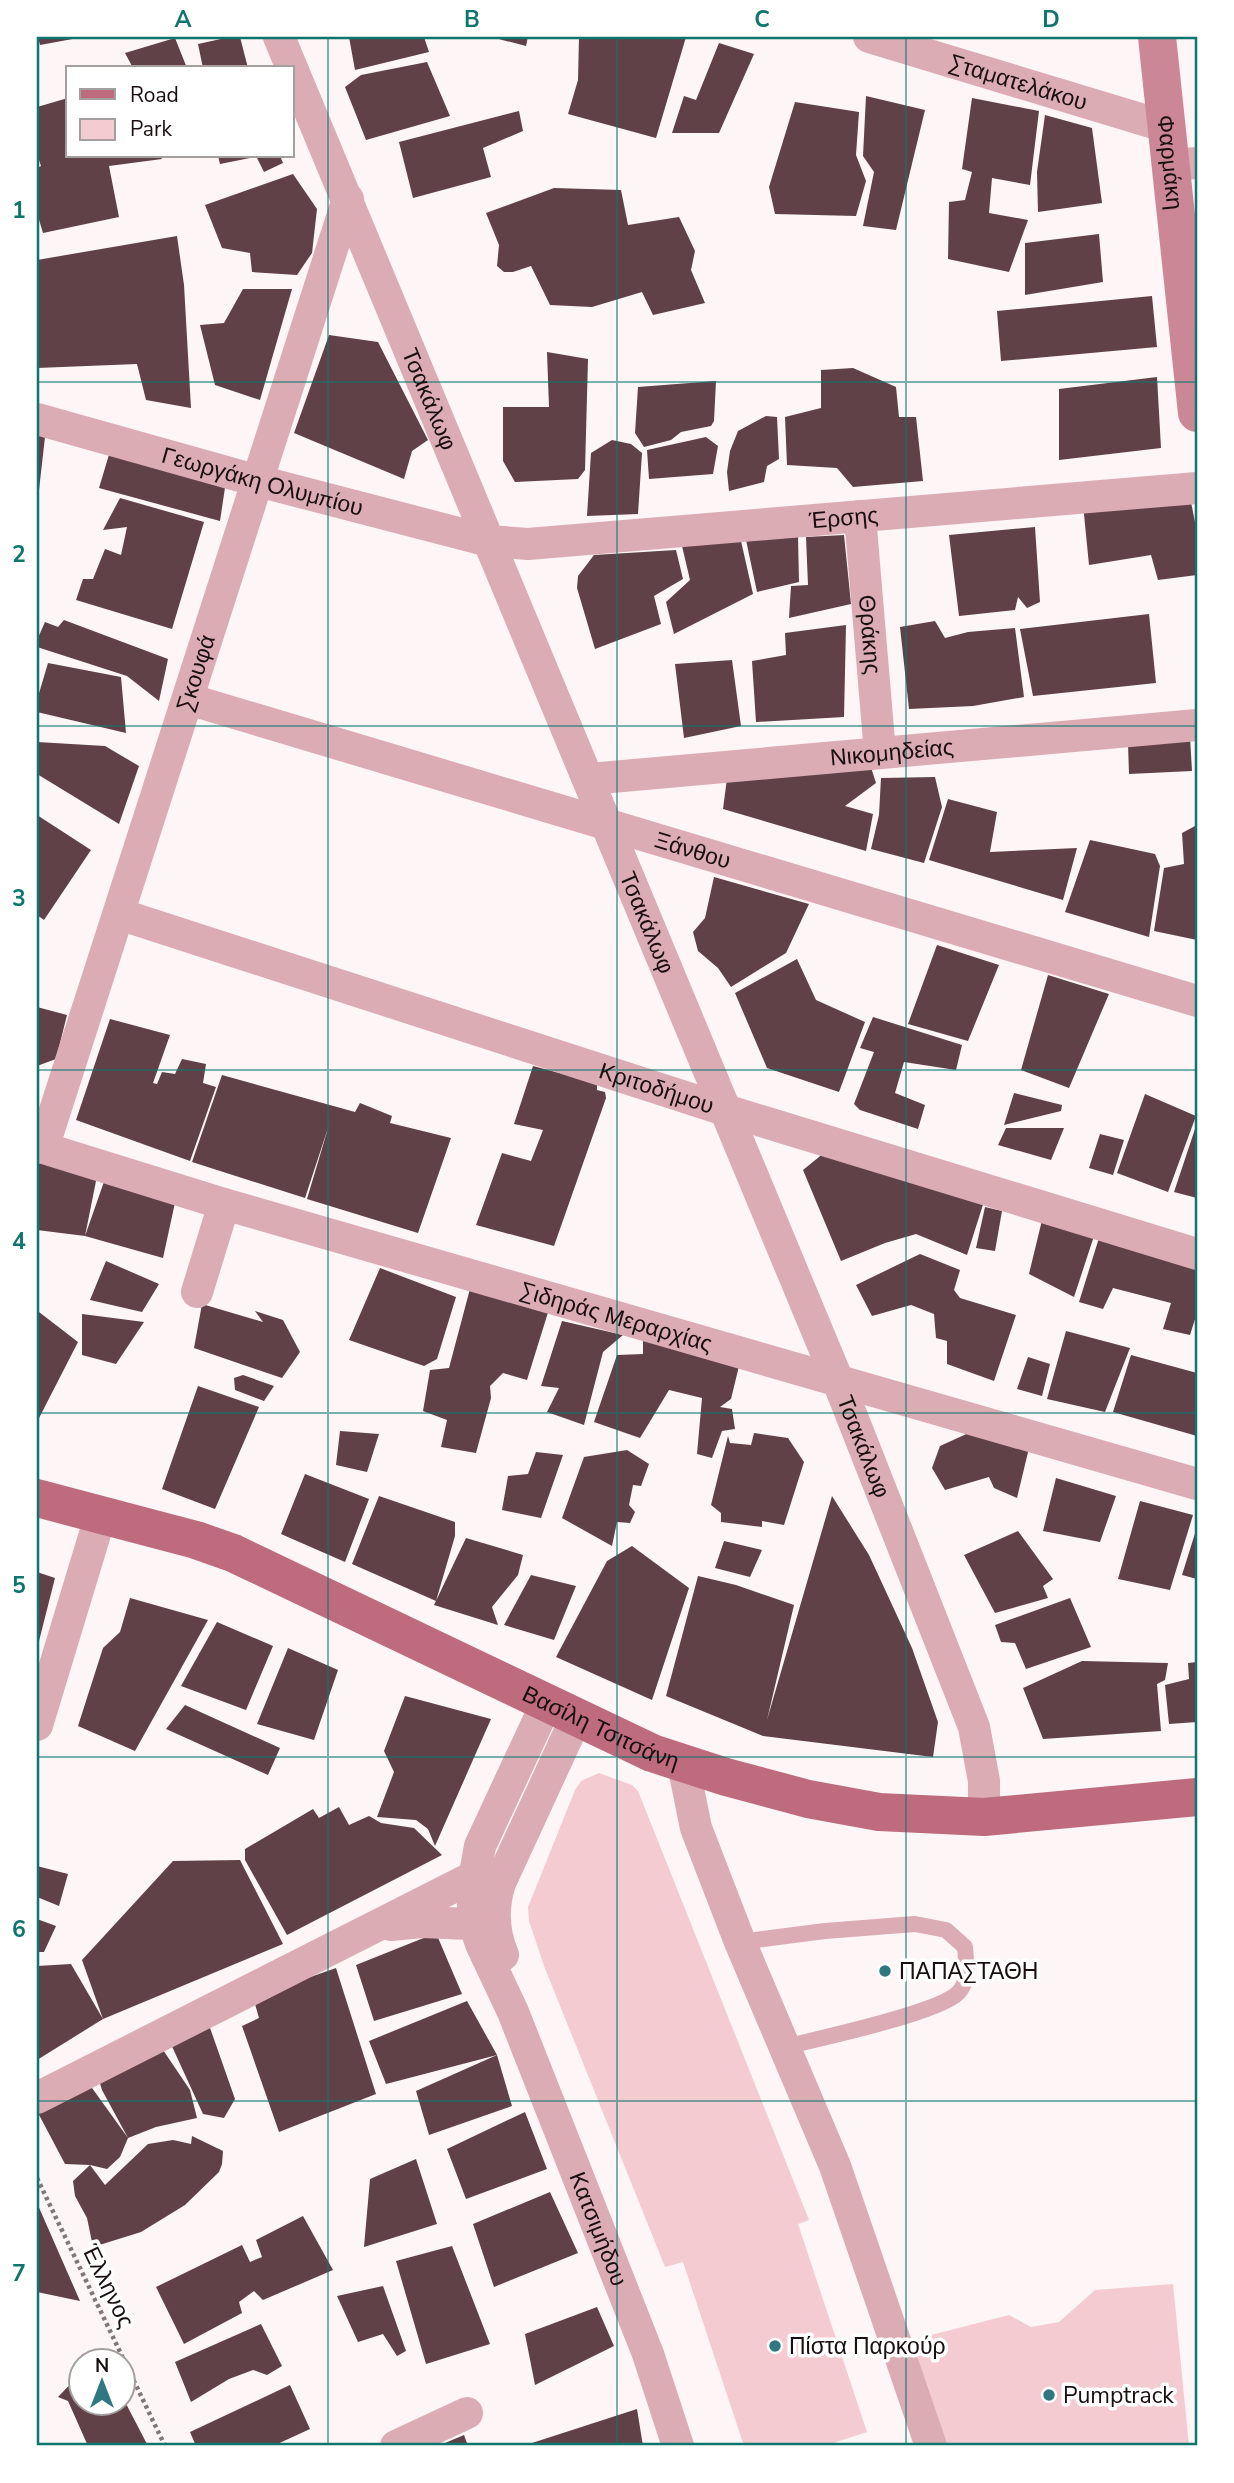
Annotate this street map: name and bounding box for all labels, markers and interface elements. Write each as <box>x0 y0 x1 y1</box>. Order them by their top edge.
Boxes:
text: A <box>174 4 192 35</box>
text: B <box>464 4 480 35</box>
text: C <box>754 4 770 35</box>
text: D <box>1042 4 1060 35</box>
street label: Σταματελάκου <box>946 47 1091 118</box>
legend <box>66 66 294 158</box>
text: Road <box>130 81 179 109</box>
street label: Φαρμάκη <box>1150 113 1191 211</box>
text: Park <box>130 115 172 143</box>
text: 1 <box>12 195 26 226</box>
street label: Τσακάλωφ <box>395 343 465 455</box>
street label: Γεωργάκη Ολυμπίου <box>158 439 367 523</box>
street label: Έρσης <box>807 499 879 536</box>
text: 2 <box>12 539 26 570</box>
street label: Θράκης <box>851 594 889 676</box>
street label: Σκουφά <box>169 631 222 715</box>
street label: Νικομηδείας <box>829 731 955 773</box>
street label: Ξάνθου <box>651 824 735 876</box>
street label: Τσακάλωφ <box>612 867 682 978</box>
text: 3 <box>12 883 26 914</box>
street label: Κριτοδήμου <box>595 1055 718 1121</box>
text: 4 <box>12 1226 26 1257</box>
street label: Σιδηράς Μεραρχίας <box>517 1275 716 1359</box>
street label: Τσακάλωφ <box>830 1391 898 1502</box>
text: 5 <box>12 1570 26 1601</box>
street label: Βασίλη Τσιτσάνη <box>517 1678 683 1776</box>
text: 6 <box>12 1914 26 1945</box>
place label: ΠΑΠΑΣΤΑΘΗ <box>899 1956 1038 1987</box>
marker: ΠΑΠΑΣΤΑΘΗ <box>877 1963 893 1979</box>
street label: Κατσιμήδου <box>562 2167 635 2290</box>
street label: Έλληνος <box>74 2238 141 2333</box>
text: 7 <box>12 2258 26 2289</box>
place label: Πίστα Παρκούρ <box>789 2331 946 2362</box>
marker: Πίστα Παρκούρ <box>767 2338 783 2354</box>
north arrow <box>66 2346 136 2416</box>
text: N <box>95 2353 109 2379</box>
place label: Pumptrack <box>1063 2380 1174 2411</box>
marker: Pumptrack <box>1041 2387 1057 2403</box>

